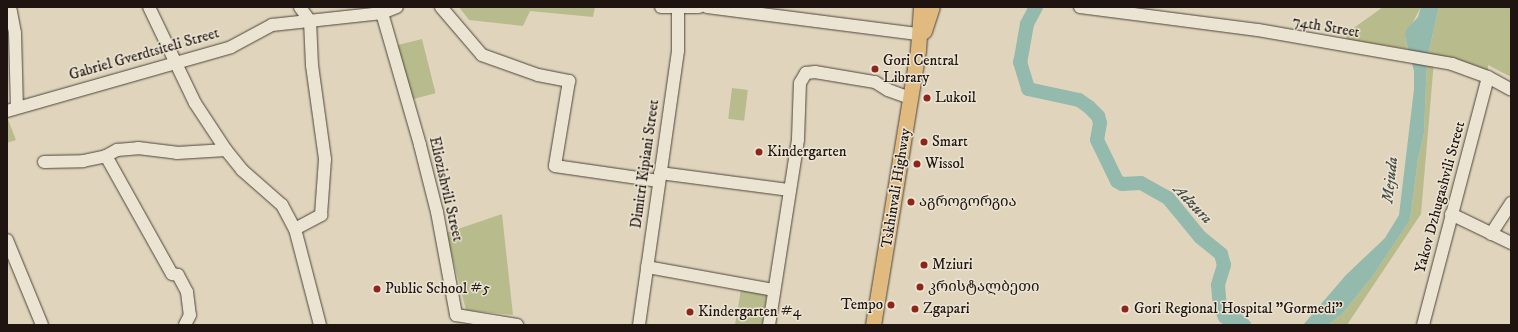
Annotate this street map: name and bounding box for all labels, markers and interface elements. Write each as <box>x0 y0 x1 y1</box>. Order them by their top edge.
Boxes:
street label: 74th Street <box>1291 12 1361 42</box>
street label: Gabriel Gverdtsiteli Street <box>67 24 221 84</box>
place label: Gori Central Library <box>883 51 959 86</box>
marker: Gori Central Library <box>870 64 880 74</box>
place label: Lukoil <box>935 89 976 107</box>
marker: Lukoil <box>922 93 932 103</box>
street label: Dimitri Kipiani Street <box>627 98 663 230</box>
street label: Yakov Dzhugashvili Street <box>1411 119 1469 275</box>
street label: Tskhinvali Highway <box>878 127 914 249</box>
place label: Smart <box>932 133 968 151</box>
street label: Eliozishvili Street <box>425 135 467 243</box>
marker: Smart <box>919 137 929 147</box>
place label: Kindergarten <box>767 143 847 161</box>
marker: Kindergarten <box>754 147 764 157</box>
place label: Wissol <box>925 155 964 173</box>
water label: Mejuda <box>1378 156 1402 204</box>
marker: Wissol <box>912 159 922 169</box>
water label: Adzura <box>1170 180 1216 228</box>
place label: აგროგორგია <box>919 193 1017 211</box>
marker: აგროგორგია <box>906 197 916 207</box>
place label: Mziuri <box>932 256 973 274</box>
marker: Mziuri <box>919 260 929 270</box>
place label: კრისტალბეთი <box>928 278 1039 296</box>
place label: Public School #5 <box>385 280 490 298</box>
marker: კრისტალბეთი <box>915 282 925 292</box>
marker: Public School #5 <box>372 284 382 294</box>
place label: Tempo <box>841 296 883 314</box>
marker: Tempo <box>886 300 896 310</box>
place label: Zgapari <box>923 300 970 318</box>
place label: Gori Regional Hospital "Gormedi" <box>1134 300 1343 318</box>
place label: Kindergarten #4 <box>698 303 801 321</box>
marker: Gori Regional Hospital "Gormedi" <box>1119 303 1131 315</box>
marker: Zgapari <box>910 304 920 314</box>
marker: Kindergarten #4 <box>685 307 695 317</box>

